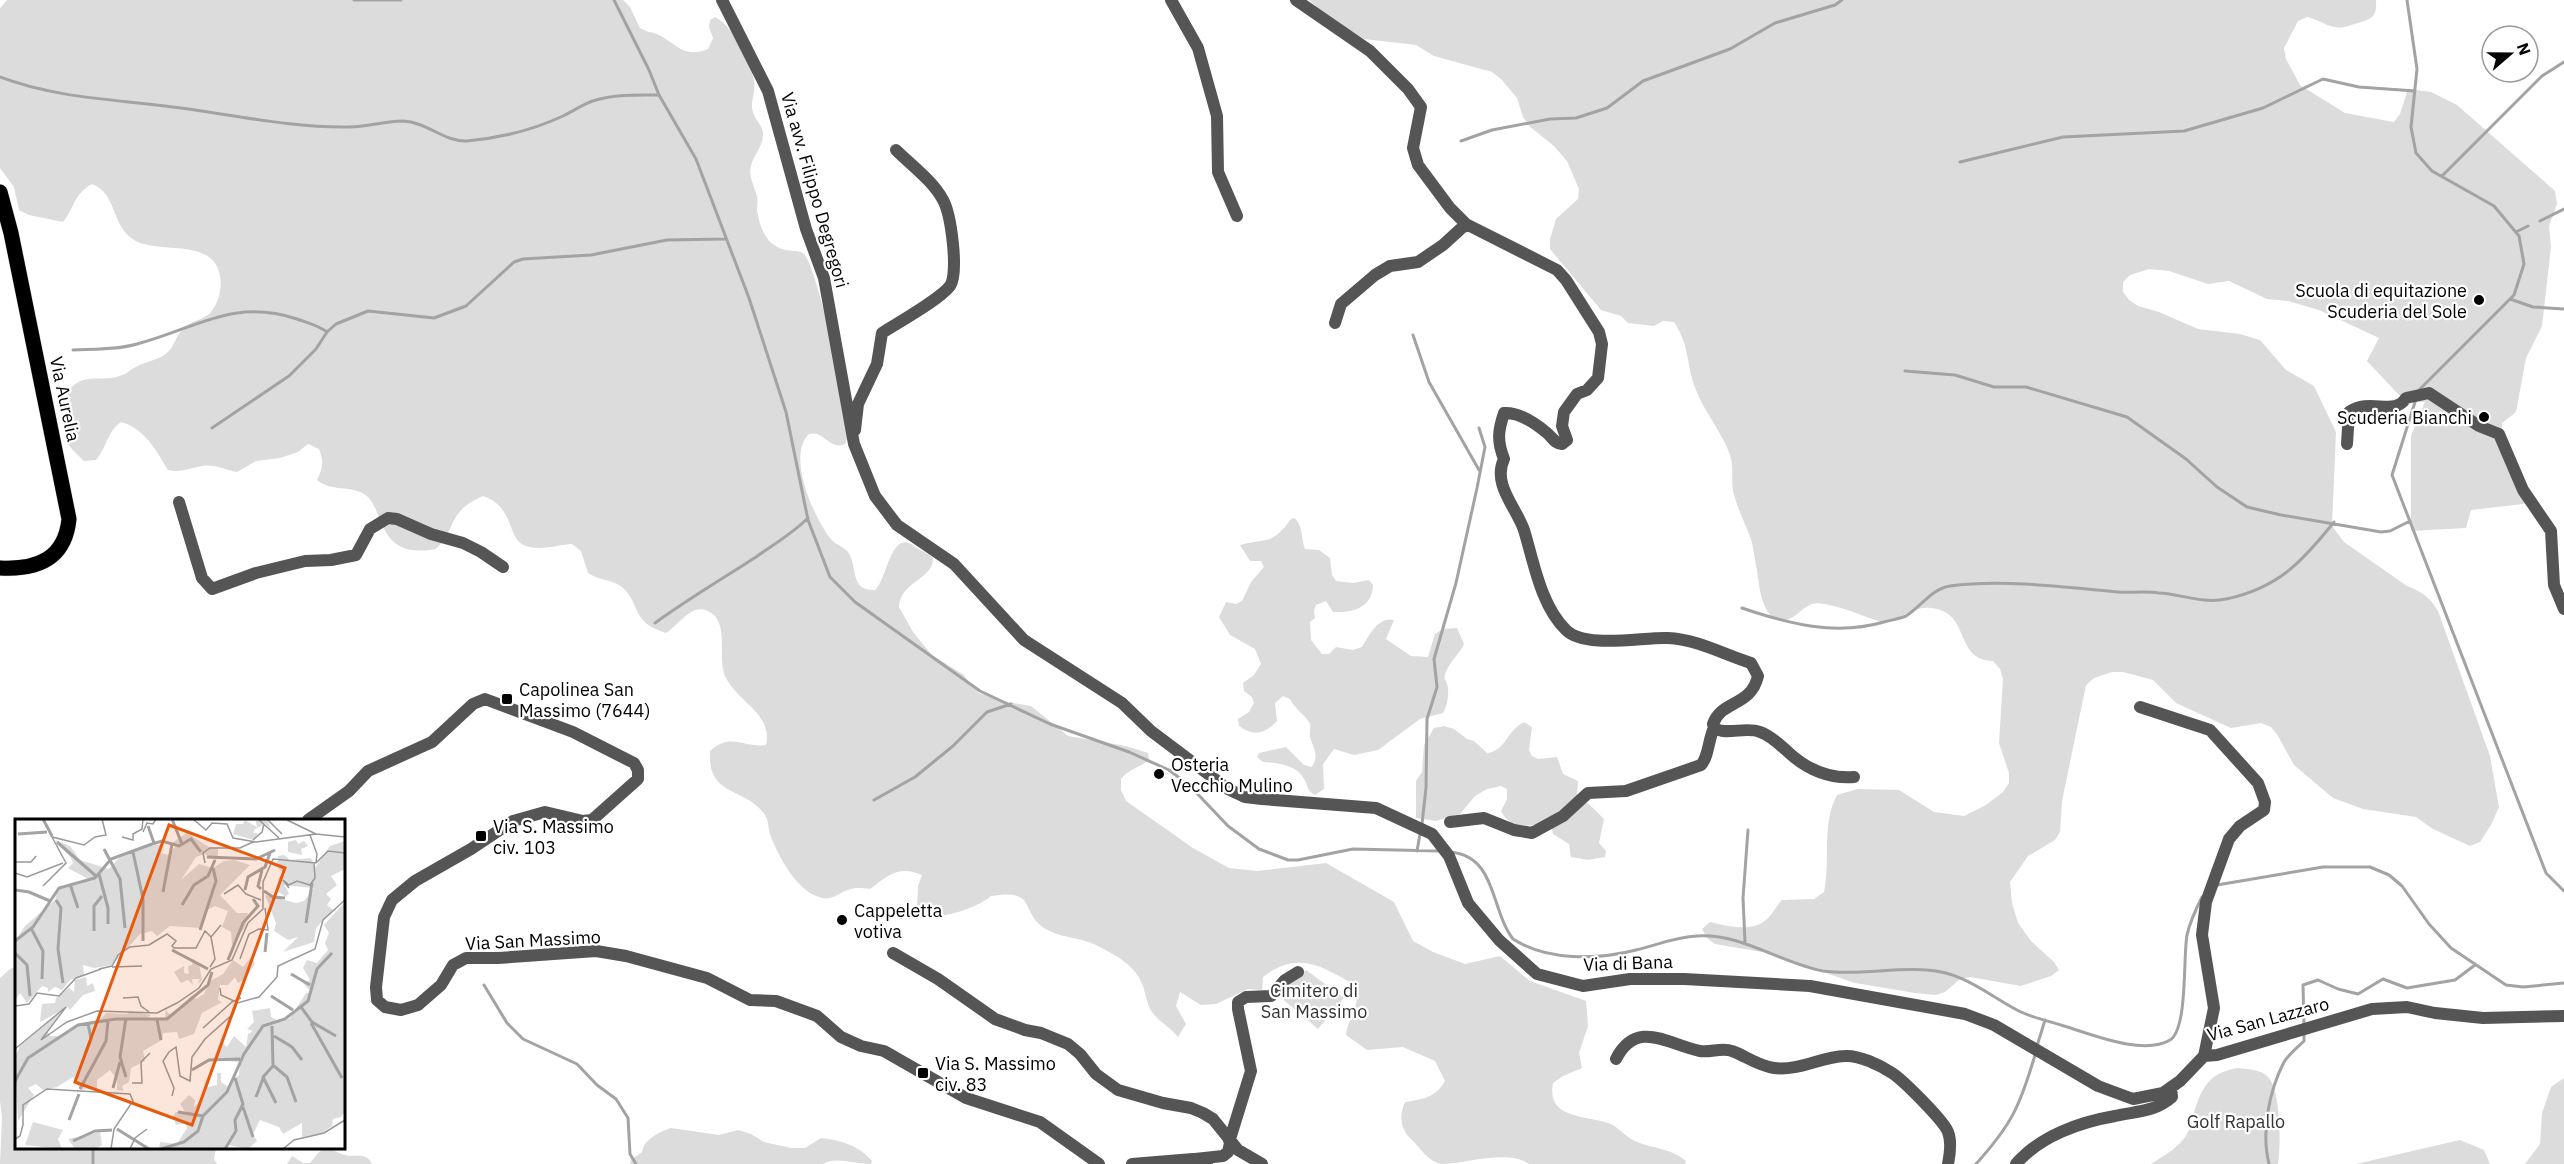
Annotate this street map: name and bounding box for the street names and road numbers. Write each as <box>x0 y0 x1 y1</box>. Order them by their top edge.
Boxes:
street label: Via avv. Filippo Degregori <box>776 90 854 290</box>
street label: Via Aurelia <box>45 354 85 444</box>
street label: Via San Massimo <box>465 925 601 955</box>
street label: Via di Bana <box>1583 950 1674 976</box>
street label: Via San Lazzaro <box>2204 992 2332 1046</box>

